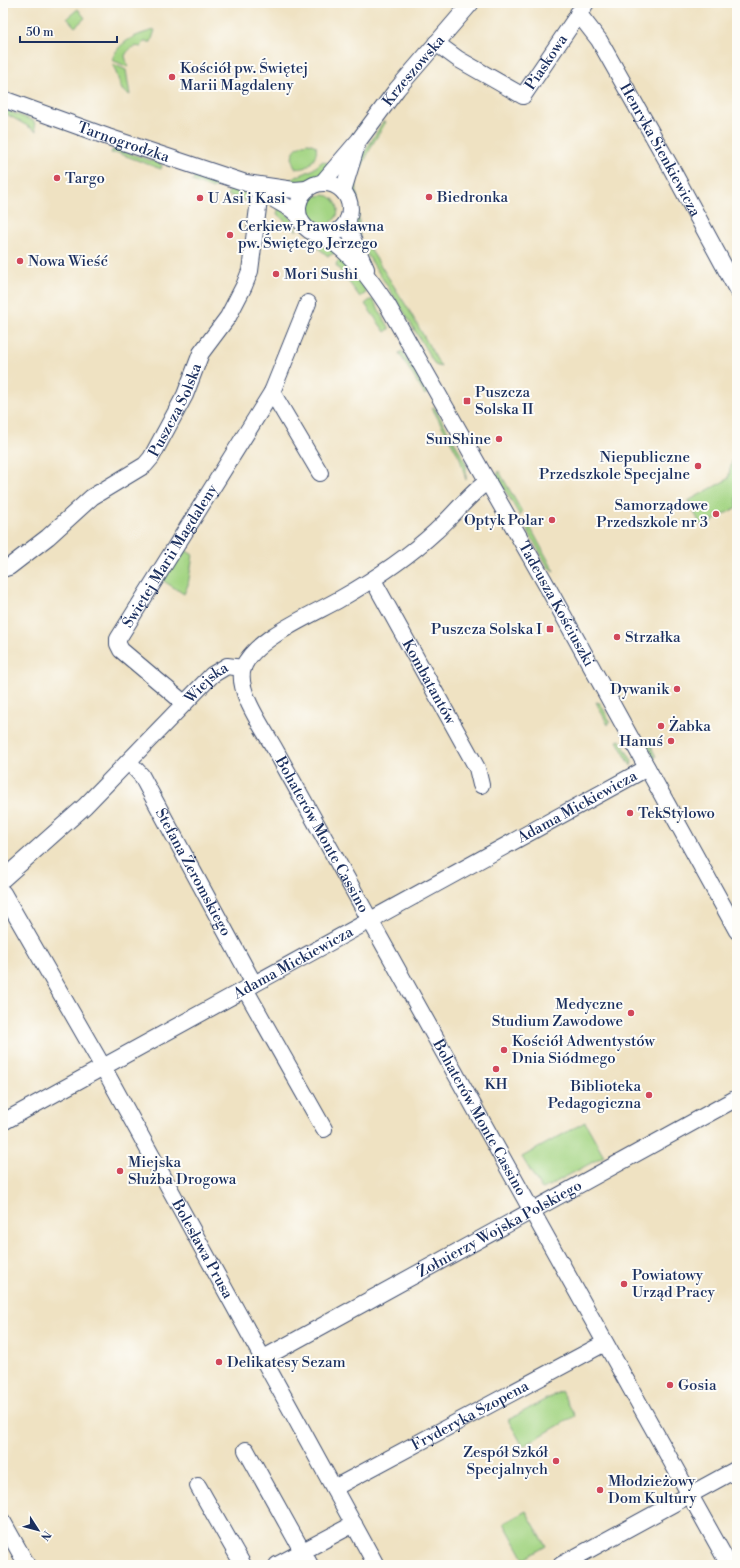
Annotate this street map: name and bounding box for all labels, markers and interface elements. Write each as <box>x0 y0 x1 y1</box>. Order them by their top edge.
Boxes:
scale bar <box>20 18 117 44</box>
text: 50 m <box>26 25 54 40</box>
street label: Piaskowa <box>520 30 572 94</box>
street label: Krzeszowska <box>378 31 449 110</box>
place label: Kościół pw. Świętej Marii Magdaleny <box>180 58 308 95</box>
marker: Kościół pw. Świętej Marii Magdaleny <box>167 72 177 82</box>
street label: Henryka Sienkiewicza <box>616 80 705 220</box>
street label: Tarnogrodzka <box>75 117 172 166</box>
place label: Targo <box>65 169 105 188</box>
marker: Targo <box>52 173 62 183</box>
place label: Biedronka <box>436 188 509 207</box>
place label: U Asi i Kasi <box>208 189 286 208</box>
marker: Biedronka <box>424 192 434 202</box>
marker: U Asi i Kasi <box>195 193 205 203</box>
place label: Cerkiew Prawosławna pw. Świętego Jerzego <box>238 217 384 253</box>
marker: Cerkiew Prawosławna pw. Świętego Jerzego <box>225 230 235 240</box>
place label: Nowa Wieść <box>28 252 108 271</box>
marker: Nowa Wieść <box>15 256 25 266</box>
place label: Mori Sushi <box>284 265 358 284</box>
marker: Mori Sushi <box>271 269 281 279</box>
street label: Puszcza Solska <box>144 360 206 460</box>
place label: Puszcza Solska II <box>475 383 534 419</box>
marker: Puszcza Solska II <box>462 396 472 406</box>
place label: SunShine <box>426 430 491 449</box>
marker: SunShine <box>494 434 504 444</box>
place label: Niepubliczne Przedszkole Specjalne <box>539 448 690 484</box>
marker: Niepubliczne Przedszkole Specjalne <box>693 461 703 471</box>
street label: Świętej Marii Magdaleny <box>117 480 222 631</box>
place label: Samorządowe Przedszkole nr 3 <box>596 496 708 532</box>
marker: Samorządowe Przedszkole nr 3 <box>711 509 721 519</box>
place label: Optyk Polar <box>464 511 545 530</box>
marker: Optyk Polar <box>547 515 557 525</box>
street label: Tadeusza Kościuszki <box>514 538 599 670</box>
place label: Puszcza Solska I <box>431 620 542 639</box>
marker: Puszcza Solska I <box>545 624 555 634</box>
place label: Strzałka <box>625 628 681 647</box>
marker: Strzałka <box>612 632 622 642</box>
street label: Kombatantów <box>398 636 461 728</box>
street label: Wiejska <box>180 658 232 708</box>
place label: Dywanik <box>610 680 670 699</box>
marker: Dywanik <box>672 684 682 694</box>
place label: Żabka <box>669 716 711 736</box>
marker: Żabka <box>656 721 666 731</box>
place label: Hanuś <box>619 732 663 751</box>
marker: Hanuś <box>666 736 676 746</box>
street label: Bohaterów Monte Cassino <box>271 752 373 916</box>
street label: Adama Mickiewicza <box>513 766 641 848</box>
place label: TekStylowo <box>638 804 715 823</box>
street label: Stefana Żeromskiego <box>151 805 236 939</box>
marker: TekStylowo <box>625 808 635 818</box>
street label: Adama Mickiewicza <box>229 922 357 1004</box>
place label: Medyczne Studium Zawodowe <box>492 995 623 1031</box>
marker: Medyczne Studium Zawodowe <box>626 1008 636 1018</box>
place label: Kościół Adwentystów Dnia Siódmego <box>512 1032 655 1068</box>
street label: Bohaterów Monte Cassino <box>428 1035 531 1199</box>
marker: Kościół Adwentystów Dnia Siódmego <box>499 1045 509 1055</box>
marker: KH <box>491 1064 501 1074</box>
place label: KH <box>485 1075 507 1094</box>
place label: Biblioteka Pedagogiczna <box>548 1077 641 1113</box>
marker: Biblioteka Pedagogiczna <box>644 1090 654 1100</box>
place label: Miejska Służba Drogowa <box>128 1153 237 1189</box>
marker: Miejska Służba Drogowa <box>115 1166 125 1176</box>
street label: Żołnierzy Wojska Polskiego <box>413 1176 585 1281</box>
street label: Bolesława Prusa <box>167 1195 238 1302</box>
place label: Powiatowy Urząd Pracy <box>632 1266 715 1302</box>
marker: Powiatowy Urząd Pracy <box>619 1279 629 1289</box>
place label: Delikatesy Sezam <box>227 1353 346 1372</box>
marker: Delikatesy Sezam <box>214 1357 224 1367</box>
street label: Fryderyka Szopena <box>408 1376 532 1454</box>
place label: Gosia <box>678 1376 717 1395</box>
marker: Gosia <box>665 1380 675 1390</box>
place label: Zespół Szkół Specjalnych <box>463 1443 549 1479</box>
marker: Zespół Szkół Specjalnych <box>551 1456 561 1466</box>
place label: Młodzieżowy Dom Kultury <box>608 1472 697 1508</box>
marker: Młodzieżowy Dom Kultury <box>595 1485 605 1495</box>
north arrow <box>18 1510 58 1550</box>
text: N <box>37 1528 54 1543</box>

